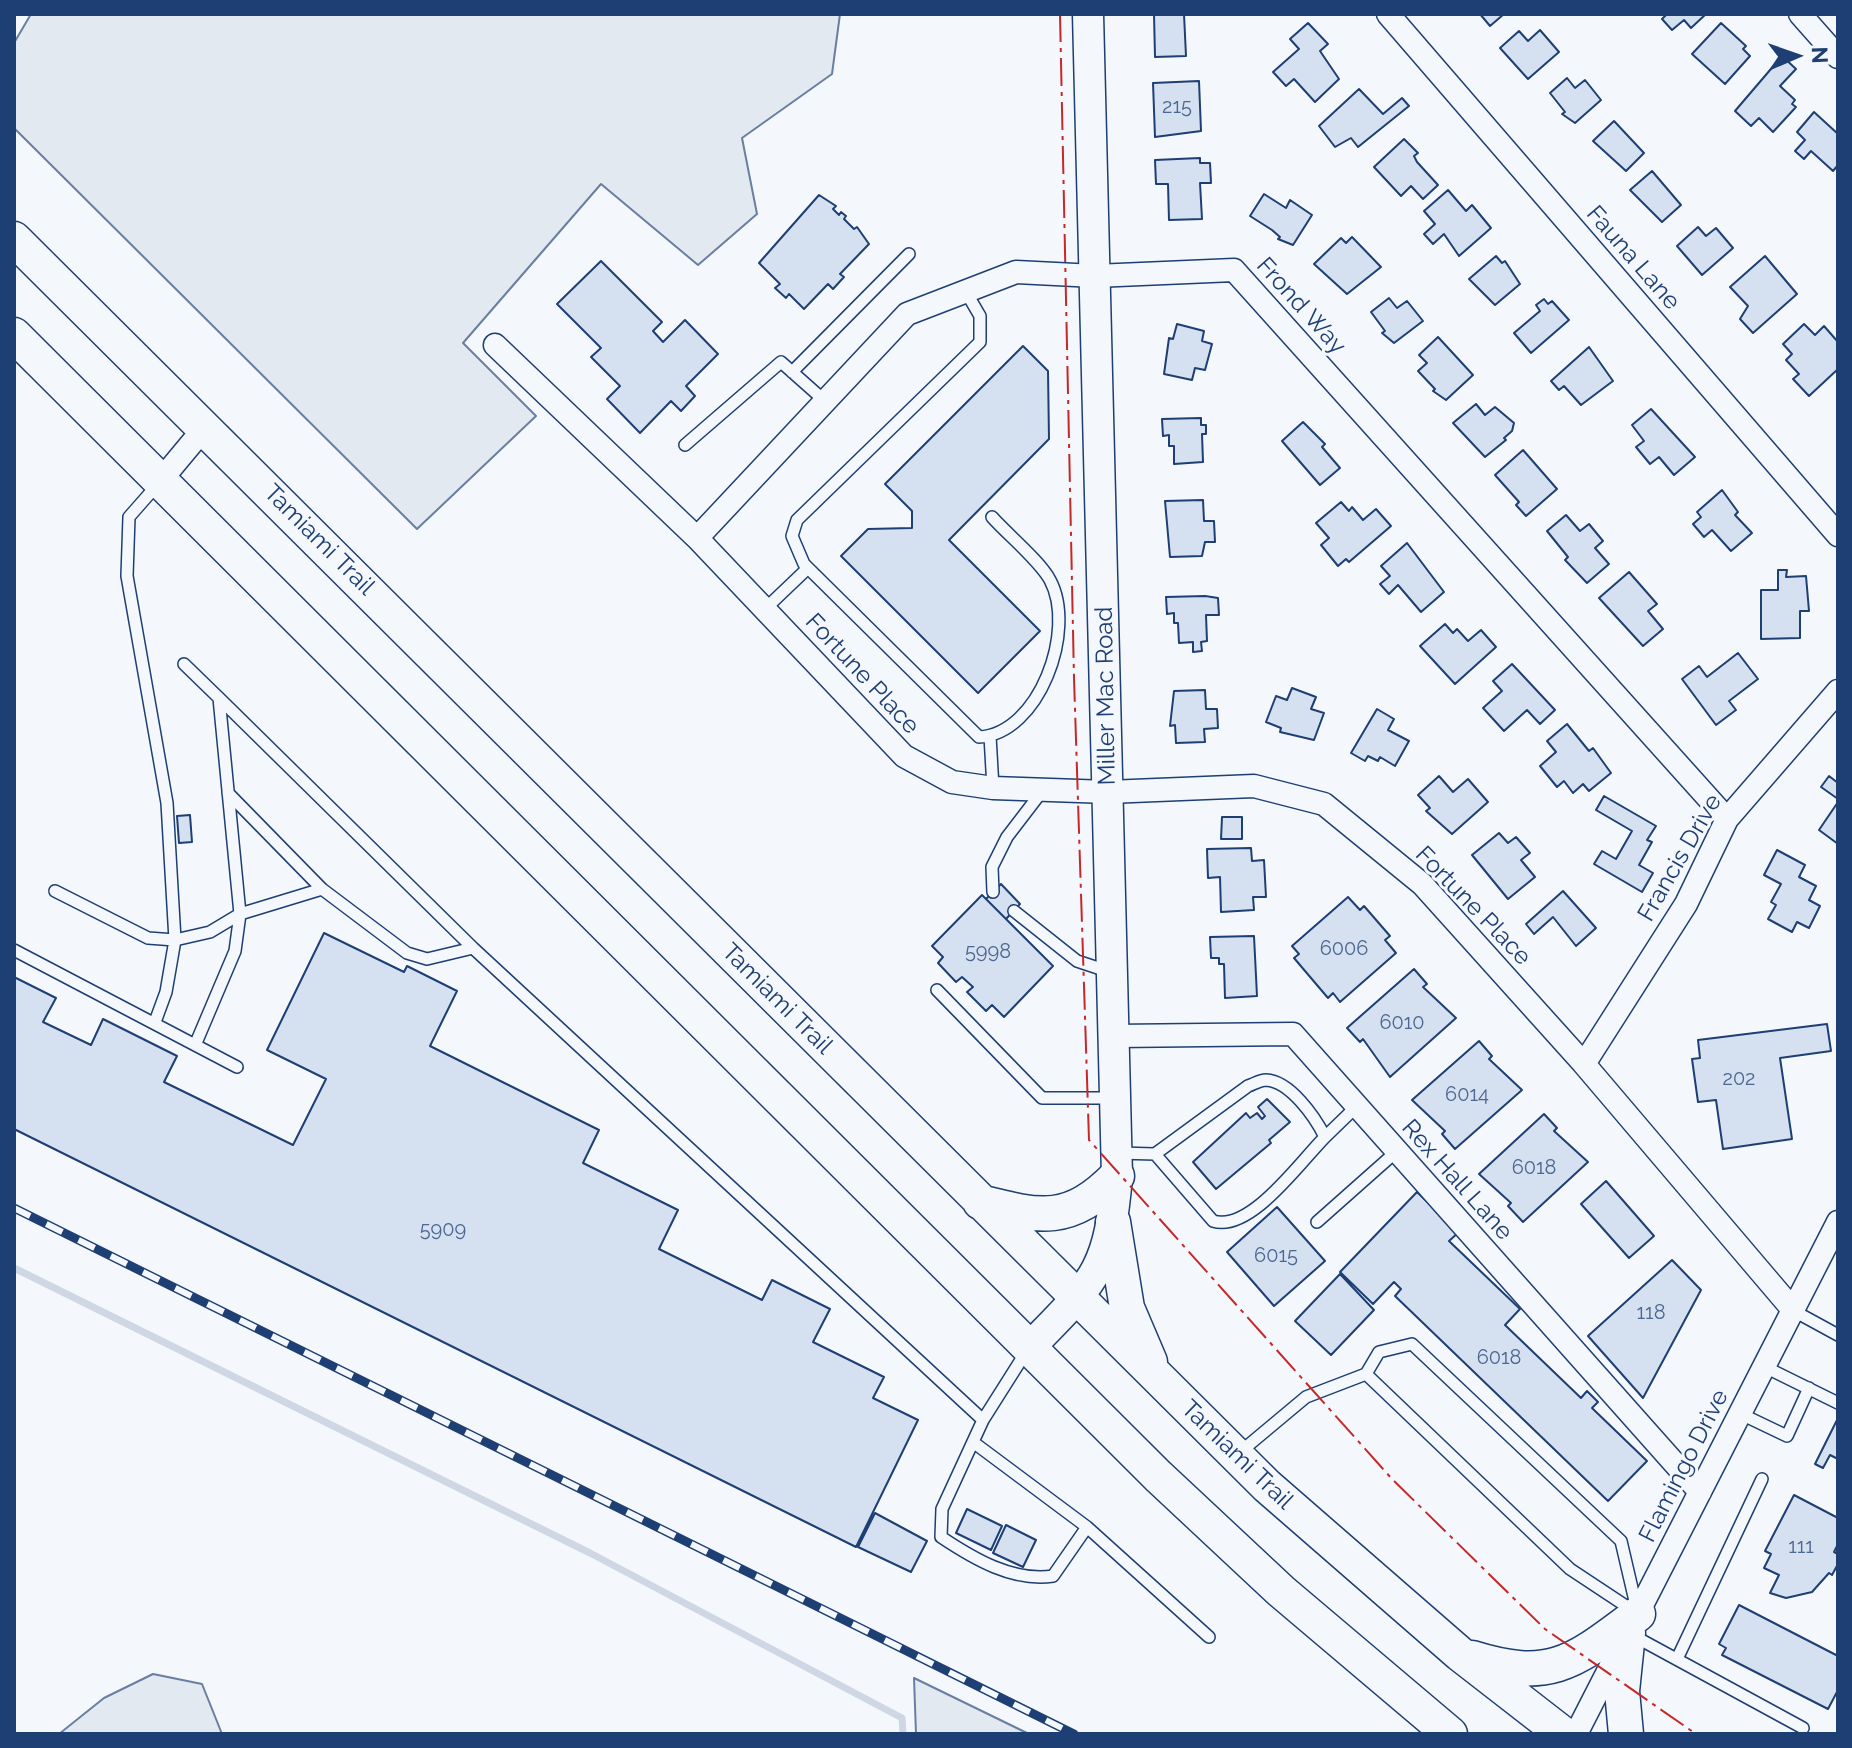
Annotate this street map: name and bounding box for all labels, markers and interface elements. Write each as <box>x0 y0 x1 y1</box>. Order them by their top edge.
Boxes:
north arrow <box>1756 16 1836 96</box>
text: N <box>1807 46 1833 64</box>
house number: 215 <box>1162 95 1192 119</box>
street label: Fauna Lane <box>1580 200 1686 316</box>
street label: Frond Way <box>1250 252 1352 360</box>
street label: Tamiami Trail <box>258 479 380 601</box>
street label: Miller Mac Road <box>1090 606 1122 786</box>
street label: Fortune Place <box>799 608 925 740</box>
street label: Francis Drive <box>1632 789 1728 927</box>
street label: Fortune Place <box>1409 841 1537 971</box>
house number: 6006 <box>1320 937 1368 961</box>
street label: Tamiami Trail <box>716 938 838 1060</box>
house number: 5998 <box>965 940 1011 964</box>
house number: 6010 <box>1379 1011 1425 1035</box>
house number: 202 <box>1722 1067 1756 1091</box>
house number: 6014 <box>1445 1083 1489 1107</box>
street label: Rex Hall Lane <box>1395 1114 1519 1246</box>
house number: 6018 <box>1512 1156 1556 1180</box>
house number: 5909 <box>420 1218 466 1242</box>
house number: 6015 <box>1254 1244 1298 1268</box>
house number: 118 <box>1637 1301 1665 1325</box>
house number: 6018 <box>1477 1346 1521 1370</box>
street label: Flamingo Drive <box>1633 1385 1735 1547</box>
street label: Tamiami Trail <box>1175 1394 1299 1516</box>
house number: 111 <box>1788 1535 1814 1559</box>

